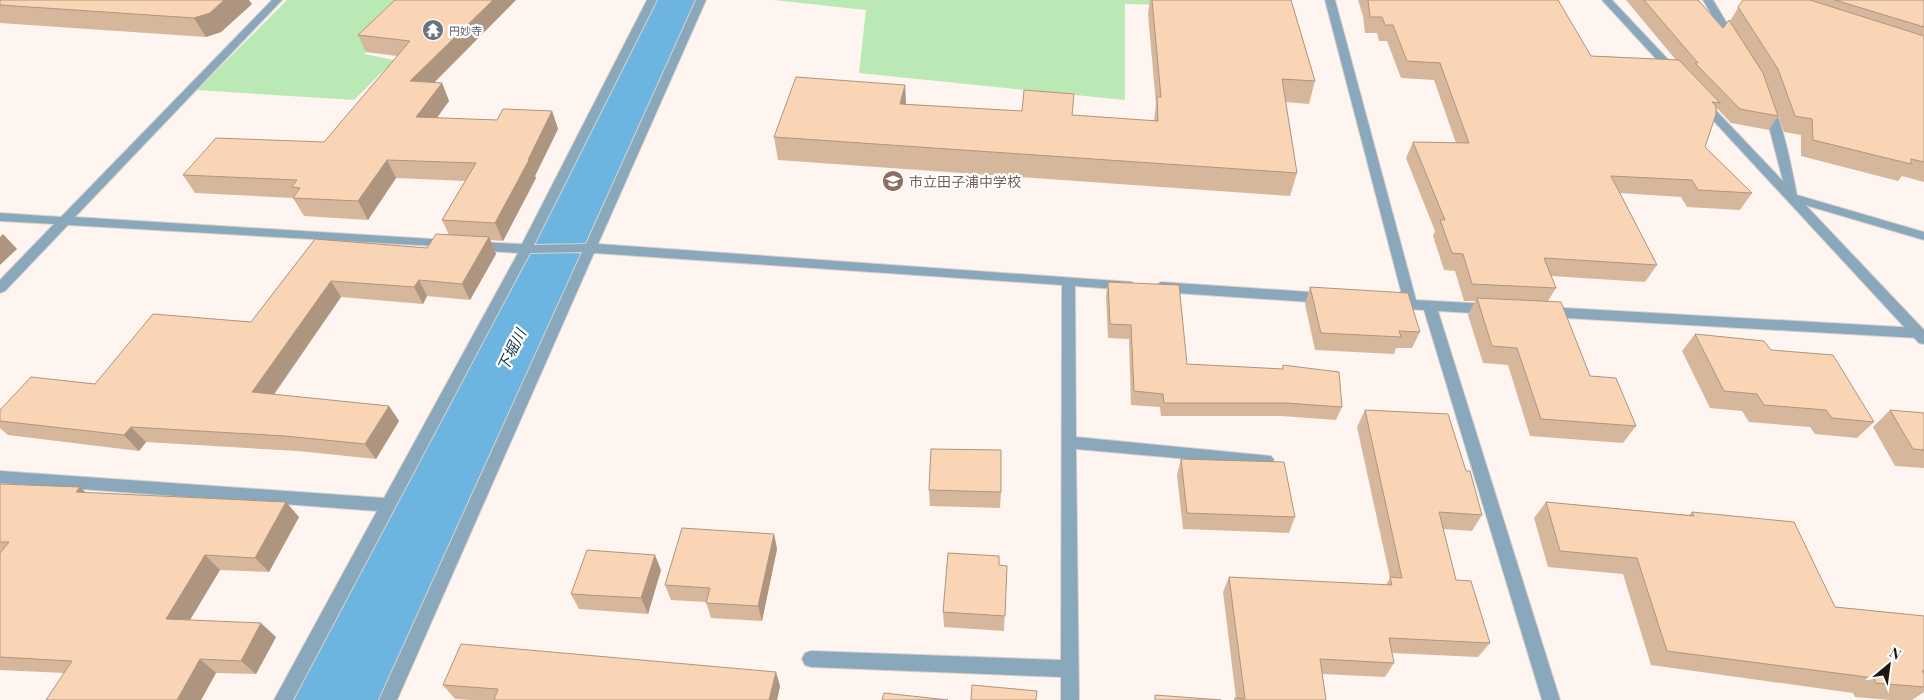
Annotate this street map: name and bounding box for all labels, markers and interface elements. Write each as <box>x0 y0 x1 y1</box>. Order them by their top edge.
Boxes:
temple icon: 円妙寺 <box>421 18 445 42</box>
place label: 円妙寺 <box>449 23 482 38</box>
school or university icon: 市立田子浦中学校 <box>881 169 905 193</box>
place label: 市立田子浦中学校 <box>909 172 1021 191</box>
water label: 下堀川 <box>492 324 531 375</box>
north arrow <box>1864 640 1914 690</box>
text: N <box>1887 642 1905 664</box>

